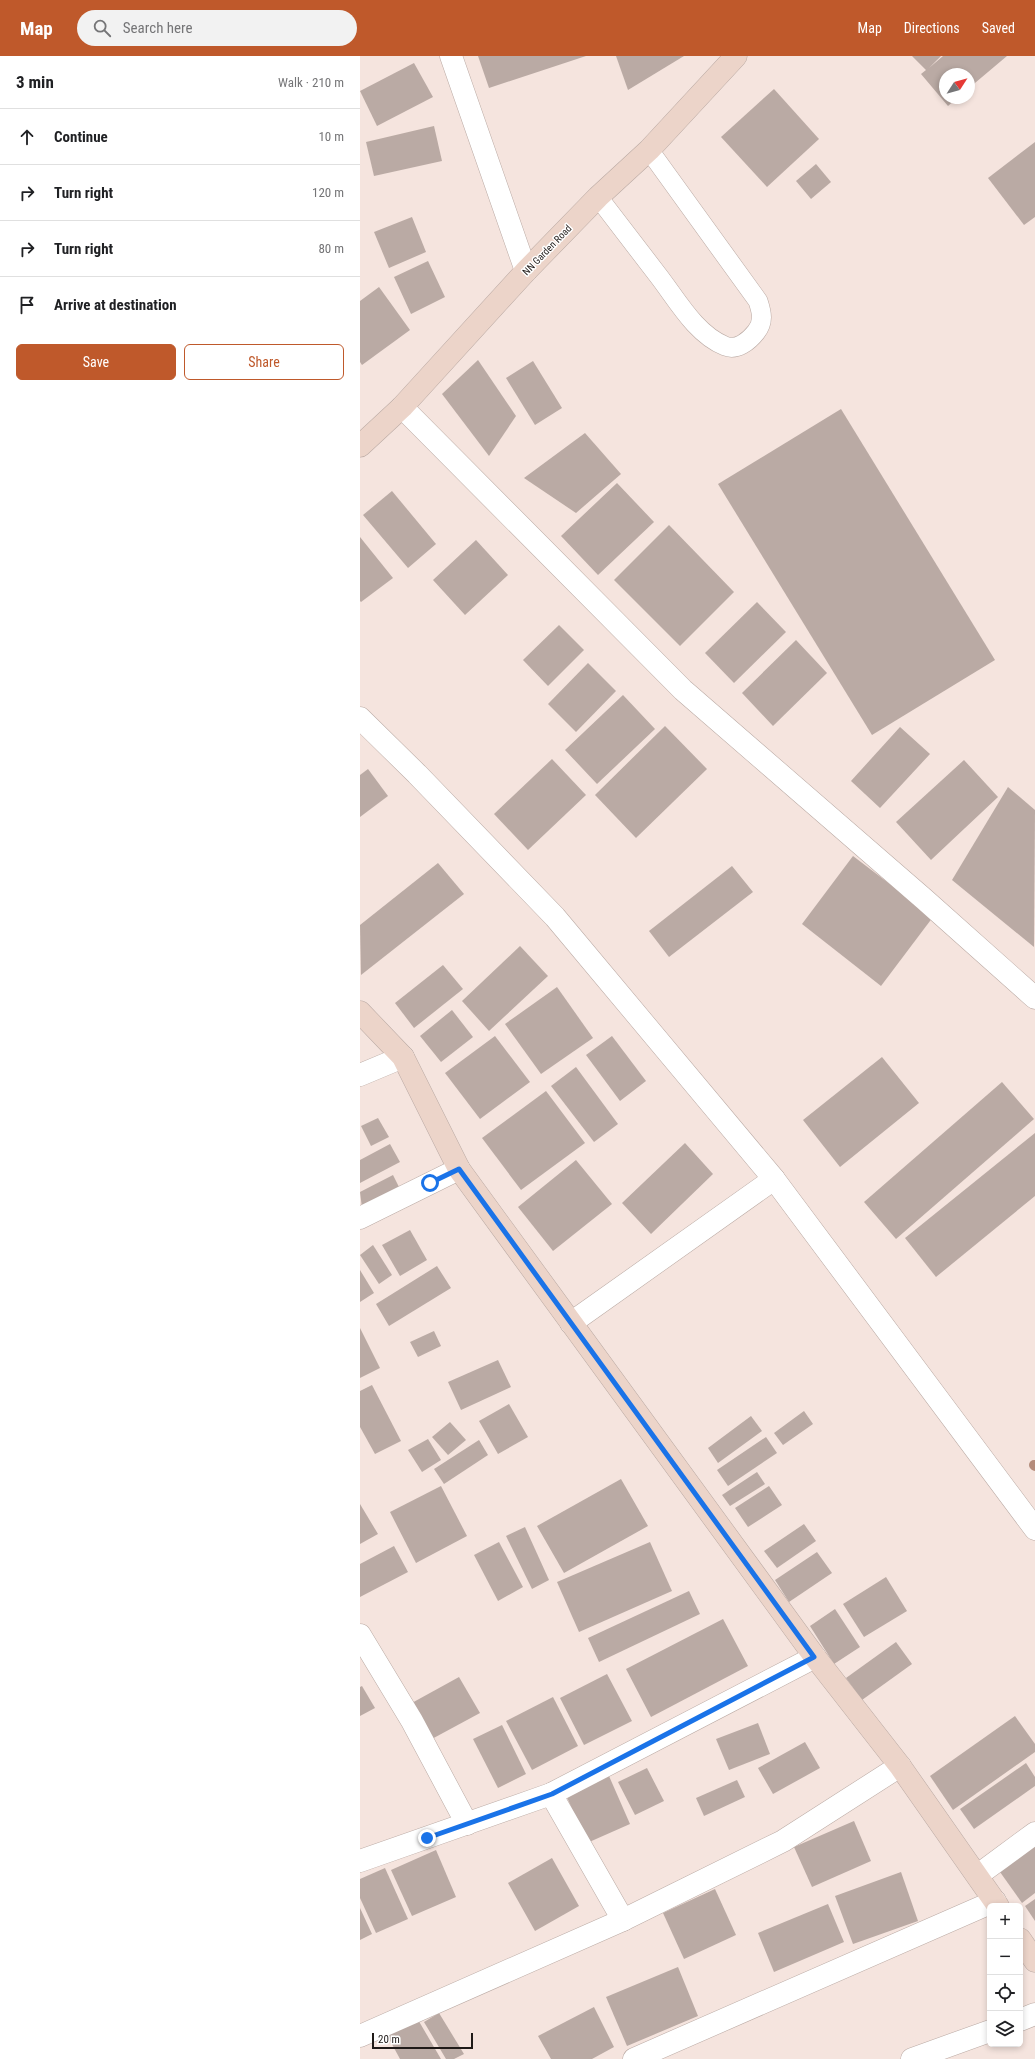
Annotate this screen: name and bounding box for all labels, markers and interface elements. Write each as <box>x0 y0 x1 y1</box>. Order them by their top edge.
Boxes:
search box <box>77 10 357 46</box>
text: Map <box>20 17 53 40</box>
icon: search <box>91 17 113 39</box>
text: Search here <box>123 19 193 37</box>
text: Map <box>858 20 882 36</box>
text: Directions <box>904 20 960 36</box>
text: Saved <box>982 20 1015 36</box>
north arrow <box>939 68 975 104</box>
text: 3 min <box>16 72 54 92</box>
text: Walk · 210 m <box>278 75 344 90</box>
icon: ahead <box>16 126 38 148</box>
text: Continue <box>54 128 108 146</box>
text: 10 m <box>318 129 344 144</box>
icon: right <box>16 182 38 204</box>
text: Turn right <box>54 184 113 202</box>
text: 120 m <box>312 185 344 200</box>
street label: NN Garden Road <box>520 223 574 277</box>
icon: right <box>16 238 38 260</box>
text: Turn right <box>54 240 113 258</box>
text: 80 m <box>318 241 344 256</box>
icon: arrive <box>16 294 38 316</box>
text: Arrive at destination <box>54 296 177 314</box>
button: Save <box>16 344 176 380</box>
button: Share <box>184 344 344 380</box>
route start <box>421 1174 439 1192</box>
route end <box>418 1829 436 1847</box>
map controls <box>987 1903 1023 2047</box>
button: + <box>987 1903 1023 1939</box>
button: − <box>987 1939 1023 1975</box>
button: locate <box>987 1975 1023 2011</box>
button: layers <box>987 2011 1023 2047</box>
scale bar <box>372 2031 473 2050</box>
text: 20 m <box>378 2033 400 2046</box>

